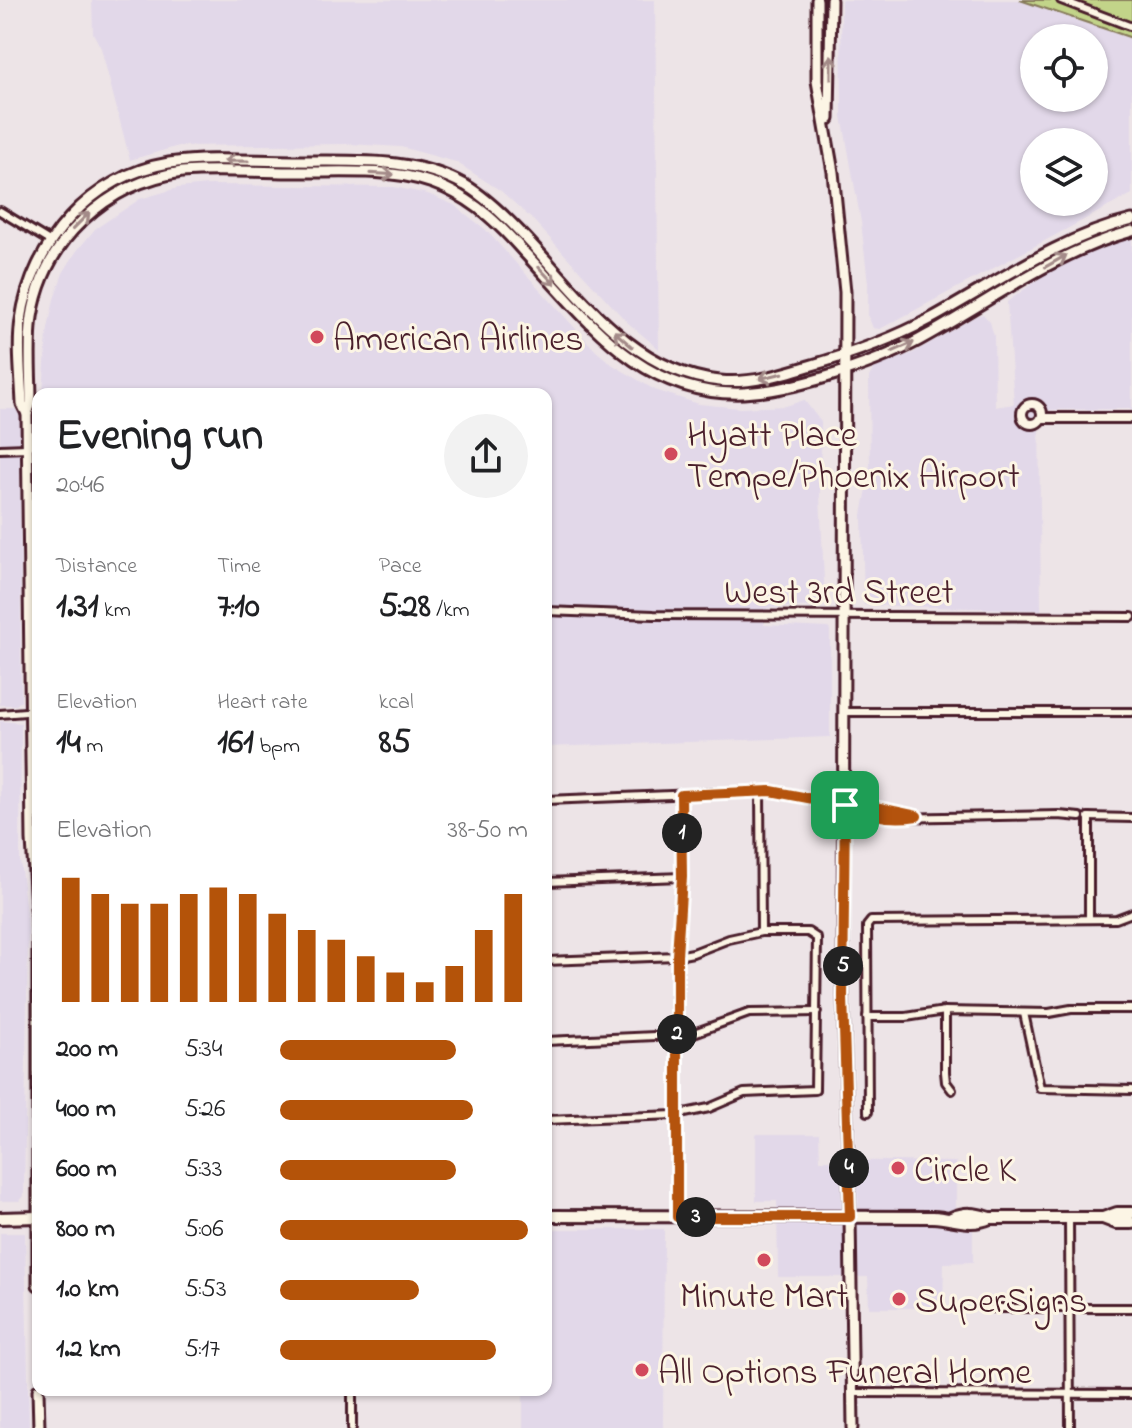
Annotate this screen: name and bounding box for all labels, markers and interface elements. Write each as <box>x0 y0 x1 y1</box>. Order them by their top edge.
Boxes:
map controls <box>1020 24 1108 216</box>
button: locate <box>1020 24 1108 112</box>
one-way arrow <box>823 54 839 81</box>
button: layers <box>1020 128 1108 216</box>
one-way arrow <box>223 153 250 169</box>
one-way arrow <box>368 166 395 181</box>
one-way arrow <box>71 212 91 232</box>
one-way arrow <box>1043 253 1067 269</box>
one-way arrow <box>537 266 556 286</box>
place label: American Airlines <box>333 315 584 368</box>
marker: American Airlines <box>308 328 326 346</box>
one-way arrow <box>614 330 634 348</box>
one-way arrow <box>891 339 915 354</box>
one-way arrow <box>759 369 785 384</box>
text: Evening run <box>56 405 263 469</box>
place label: Hyatt Place Tempe/Phoenix Airport <box>687 411 1020 505</box>
button: share <box>444 414 528 498</box>
marker: Hyatt Place Tempe/Phoenix Airport <box>662 445 680 463</box>
text: 20:46 <box>56 467 105 505</box>
text: Distance <box>56 551 137 583</box>
text: Time <box>217 551 261 583</box>
text: Pace <box>379 551 422 583</box>
street label: West 3rd Street <box>724 568 954 621</box>
text: 1.31 <box>56 583 99 633</box>
text: 7:10 <box>217 583 260 633</box>
text: 5:28 <box>379 583 431 633</box>
text: km <box>99 595 131 627</box>
text: /km <box>431 595 470 627</box>
text: Elevation <box>56 687 137 719</box>
text: Heart rate <box>217 687 308 719</box>
text: kcal <box>379 687 414 719</box>
text: 14 <box>56 719 81 769</box>
text: 161 <box>217 719 254 769</box>
text: 85 <box>379 719 411 769</box>
text: m <box>81 731 103 763</box>
text: bpm <box>254 731 300 763</box>
pin <box>811 771 879 839</box>
icon: arrive <box>823 783 867 827</box>
text: Elevation <box>56 812 152 850</box>
text: 38–50 m <box>447 812 528 850</box>
pin: 1 <box>662 813 702 853</box>
text: 1 <box>679 817 686 849</box>
pin: 5 <box>823 946 863 986</box>
text: 5 <box>837 950 849 982</box>
pin: 2 <box>657 1014 697 1054</box>
text: 2 <box>672 1018 682 1050</box>
text: 200 m <box>56 1031 118 1069</box>
text: 5:34 <box>184 1031 223 1069</box>
text: 400 m <box>56 1091 116 1129</box>
text: 5:26 <box>184 1091 225 1129</box>
place label: Circle K <box>914 1146 1017 1199</box>
pin: 4 <box>829 1148 869 1188</box>
text: 600 m <box>56 1151 117 1189</box>
text: 5:33 <box>184 1151 223 1189</box>
text: 4 <box>844 1152 854 1184</box>
marker: Circle K <box>889 1159 907 1177</box>
pin: 3 <box>676 1197 716 1237</box>
text: 3 <box>691 1201 701 1233</box>
text: 800 m <box>56 1211 115 1249</box>
text: 5:06 <box>184 1211 224 1249</box>
marker: Minute Mart <box>755 1251 773 1269</box>
text: 1.0 km <box>56 1271 119 1309</box>
text: 5:53 <box>184 1271 227 1309</box>
place label: Minute Mart <box>680 1272 848 1325</box>
place label: SuperSigns <box>915 1277 1087 1330</box>
marker: SuperSigns <box>890 1290 908 1308</box>
text: 1.2 km <box>56 1331 121 1369</box>
text: 5:17 <box>184 1331 220 1369</box>
place label: All Options Funeral Home <box>658 1348 1032 1401</box>
marker: All Options Funeral Home <box>633 1361 651 1379</box>

